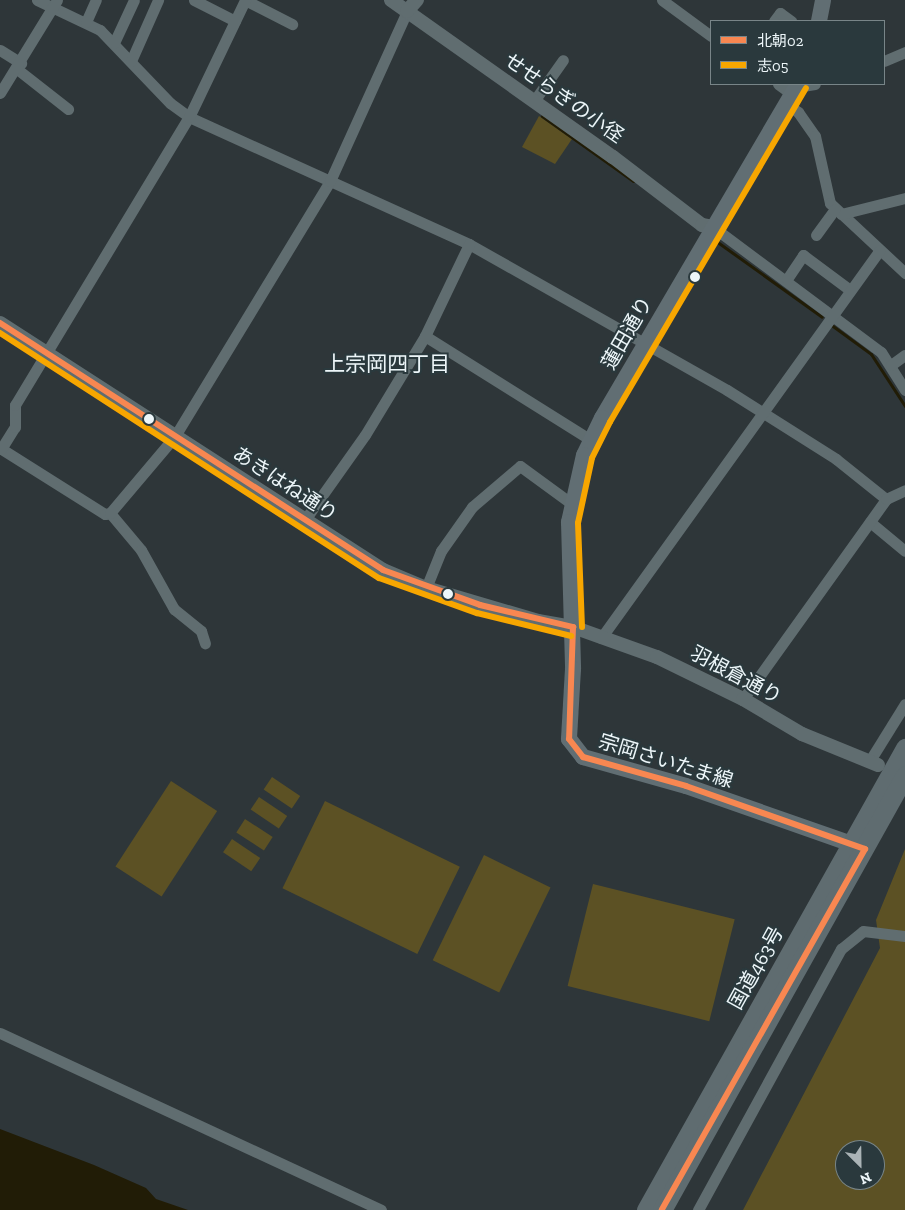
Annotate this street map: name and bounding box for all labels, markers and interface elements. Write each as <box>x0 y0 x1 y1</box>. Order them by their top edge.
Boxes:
legend <box>710 20 885 85</box>
text: 北朝02 <box>757 32 803 50</box>
street label: せせらぎの小径 <box>500 48 628 148</box>
text: 志05 <box>757 57 788 75</box>
unlabelled marker <box>690 272 700 282</box>
street label: 蓮田通り <box>597 292 657 374</box>
district label: 上宗岡四丁目 <box>324 351 450 377</box>
unlabelled marker <box>144 414 154 424</box>
street label: あきはね通り <box>228 441 342 527</box>
unlabelled marker <box>443 589 453 599</box>
street label: 羽根倉通り <box>686 641 786 709</box>
street label: 宗岡さいたま線 <box>596 729 736 793</box>
street label: 国道463号 <box>723 922 789 1014</box>
north arrow <box>835 1140 885 1190</box>
text: N <box>857 1168 874 1188</box>

